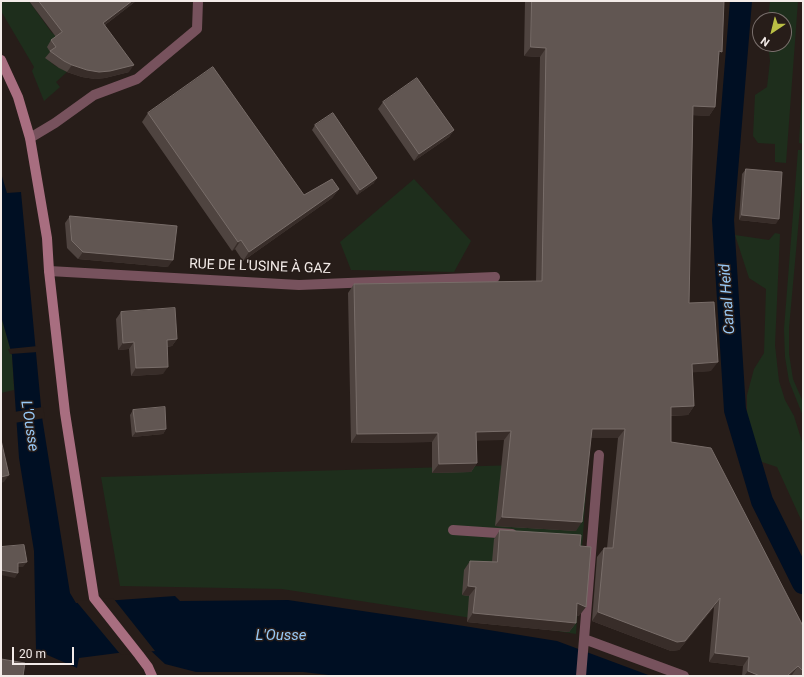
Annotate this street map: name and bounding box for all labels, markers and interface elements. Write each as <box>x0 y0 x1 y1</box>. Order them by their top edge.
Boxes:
north arrow <box>752 12 792 52</box>
text: N <box>759 34 772 49</box>
street label: RUE DE L'USINE À GAZ <box>189 256 331 278</box>
water label: Canal Heïd <box>717 263 739 335</box>
water label: L'Ousse <box>16 399 42 453</box>
water label: L'Ousse <box>255 627 307 645</box>
scale bar <box>14 639 76 665</box>
text: 20 m <box>19 647 46 661</box>

